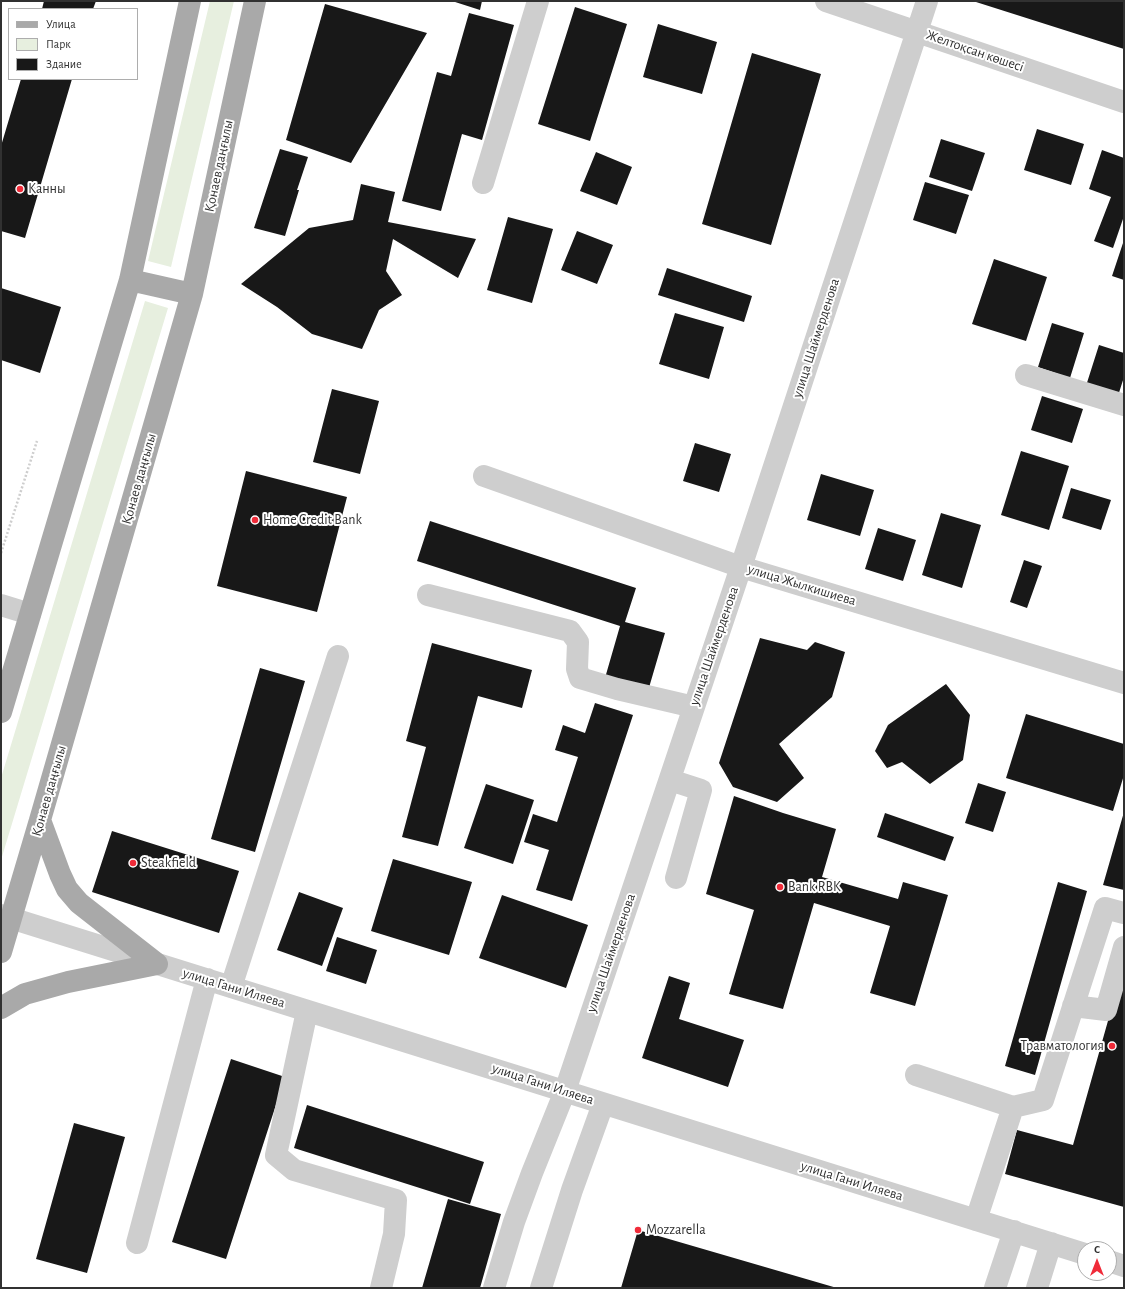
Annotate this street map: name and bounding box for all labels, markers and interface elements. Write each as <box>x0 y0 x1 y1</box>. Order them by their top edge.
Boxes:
legend <box>8 8 138 80</box>
text: Улица <box>46 18 76 30</box>
street label: Желтоқсан көшесі <box>924 26 1026 76</box>
text: Парк <box>46 38 71 50</box>
text: Здание <box>46 58 82 70</box>
street label: Қонаев даңғылы <box>201 118 237 214</box>
place label: Канны <box>28 181 66 197</box>
marker: Канны <box>15 184 25 194</box>
street label: улица Шаймерденова <box>789 276 843 400</box>
street label: Қонаев даңғылы <box>118 432 160 526</box>
place label: Home Credit Bank <box>263 512 362 528</box>
marker: Home Credit Bank <box>250 515 260 525</box>
street label: улица Жылкишиева <box>746 561 858 609</box>
street label: улица Шаймерденова <box>686 584 742 708</box>
street label: Қонаев даңғылы <box>28 744 70 838</box>
place label: Steakfield <box>141 855 196 871</box>
marker: Steakfield <box>128 858 138 868</box>
place label: Bank RBK <box>788 879 841 895</box>
marker: Bank RBK <box>775 882 785 892</box>
street label: улица Шаймерденова <box>583 891 639 1015</box>
street label: улица Гани Иляева <box>181 964 287 1012</box>
place label: Травматология <box>1020 1038 1104 1054</box>
marker: Травматология <box>1107 1041 1117 1051</box>
street label: улица Гани Иляева <box>490 1060 596 1108</box>
street label: улица Гани Иляева <box>799 1157 905 1205</box>
place label: Mozzarella <box>646 1222 706 1238</box>
marker: Mozzarella <box>633 1225 643 1235</box>
north arrow <box>1077 1241 1117 1281</box>
text: С <box>1094 1244 1100 1255</box>

